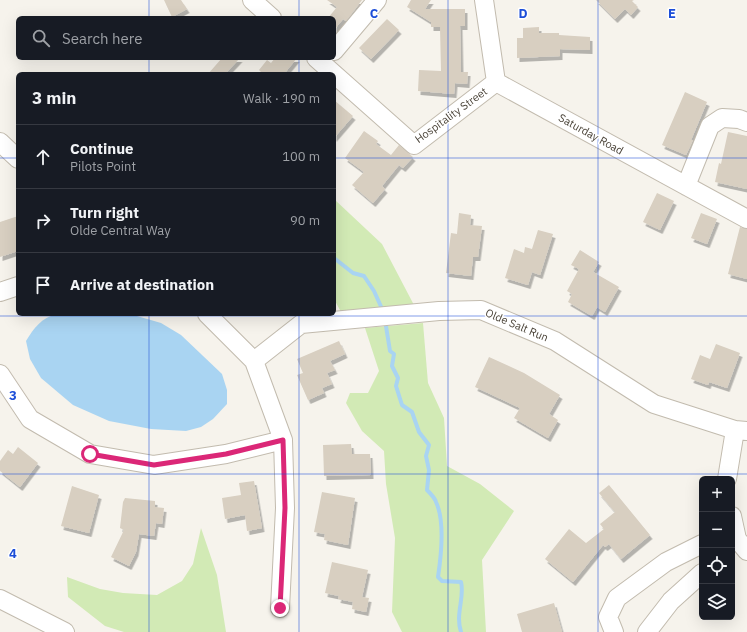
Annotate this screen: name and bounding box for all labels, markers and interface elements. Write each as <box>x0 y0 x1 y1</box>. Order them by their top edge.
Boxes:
text: C <box>370 5 379 22</box>
text: D <box>518 5 528 22</box>
text: E <box>668 5 676 22</box>
search box <box>16 16 336 60</box>
icon: search <box>30 27 52 49</box>
text: Search here <box>62 29 142 48</box>
street label: Hospitality Street <box>412 84 490 146</box>
text: 3 min <box>32 87 76 109</box>
text: Walk · 190 m <box>243 90 320 107</box>
street label: Saturday Road <box>556 110 626 158</box>
text: Continue <box>70 139 134 158</box>
icon: ahead <box>32 146 54 168</box>
text: 100 m <box>282 148 320 165</box>
text: Pilots Point <box>70 158 136 175</box>
text: Turn right <box>70 203 139 222</box>
icon: right <box>32 210 54 232</box>
text: 90 m <box>290 212 320 229</box>
text: Olde Central Way <box>70 222 171 239</box>
icon: arrive <box>32 274 54 296</box>
text: Arrive at destination <box>70 275 214 294</box>
street label: Olde Salt Run <box>483 305 551 345</box>
text: 3 <box>9 387 17 404</box>
route start <box>81 445 99 463</box>
map controls <box>699 476 735 620</box>
button: + <box>699 476 735 512</box>
button: − <box>699 512 735 548</box>
text: 4 <box>9 545 17 562</box>
button: locate <box>699 548 735 584</box>
button: layers <box>699 584 735 620</box>
route end <box>271 599 289 617</box>

